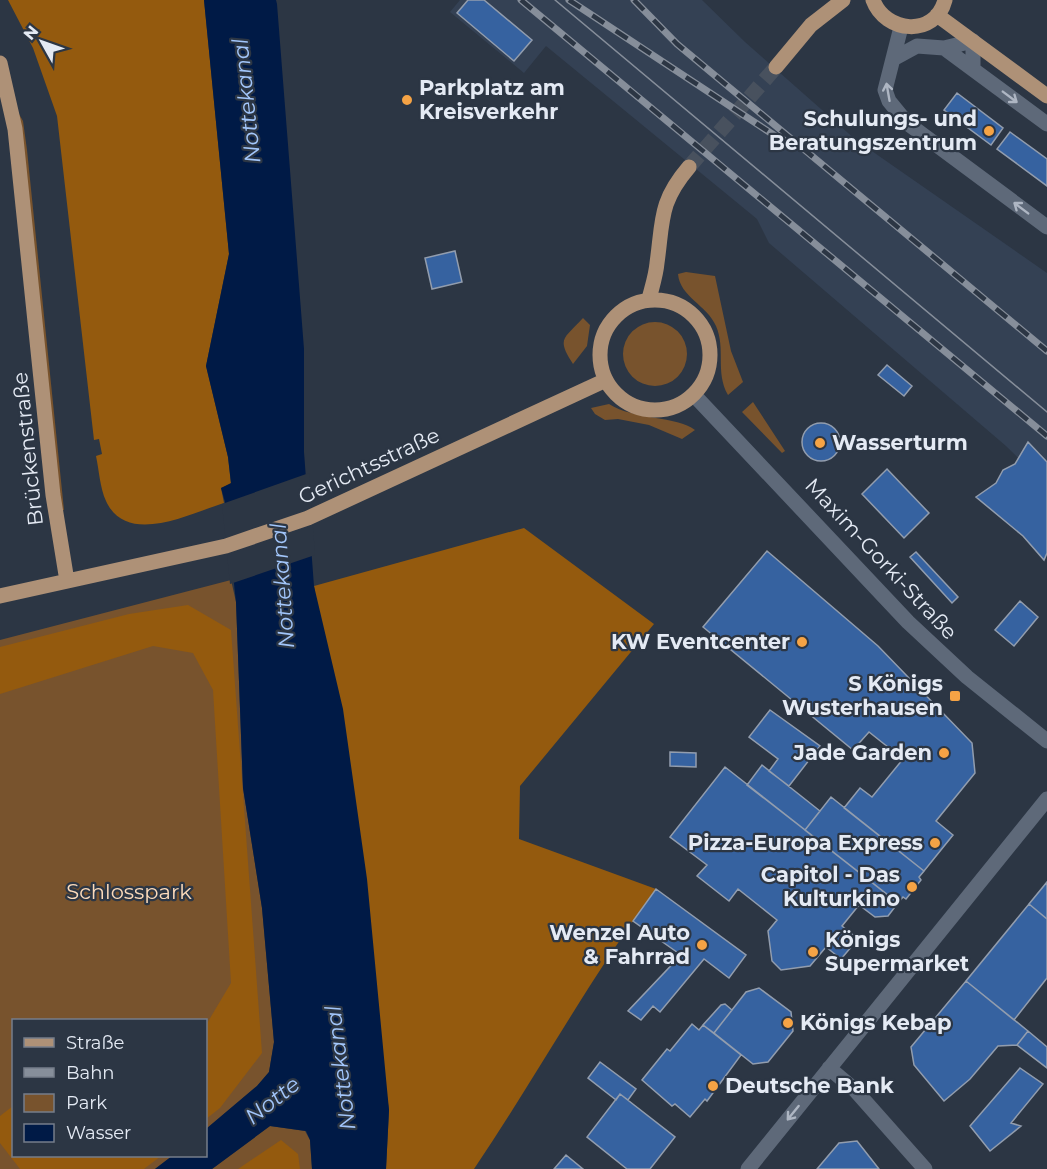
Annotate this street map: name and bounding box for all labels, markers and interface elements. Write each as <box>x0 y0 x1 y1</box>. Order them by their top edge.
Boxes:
north arrow <box>12 12 72 72</box>
text: N <box>19 22 42 44</box>
water label: Nottekanal <box>227 37 266 165</box>
place label: Parkplatz am Kreisverkehr <box>419 75 565 124</box>
one-way arrow <box>882 83 893 102</box>
one-way arrow <box>1002 90 1018 103</box>
marker: Parkplatz am Kreisverkehr <box>400 93 414 107</box>
place label: Schulungs- und Beratungszentrum <box>769 106 977 155</box>
marker: Schulungs- und Beratungszentrum <box>982 124 996 138</box>
one-way arrow <box>1014 201 1030 214</box>
street label: Brückenstraße <box>7 371 48 527</box>
street label: Gerichtsstraße <box>294 422 443 509</box>
place label: Wasserturm <box>832 430 968 455</box>
marker: Wasserturm <box>813 436 827 450</box>
street label: Maxim-Gorki-Straße <box>800 473 963 644</box>
water label: Nottekanal <box>265 522 300 649</box>
place label: KW Eventcenter <box>611 629 790 654</box>
marker: KW Eventcenter <box>795 635 809 649</box>
place label: S Königs Wusterhausen <box>782 671 943 720</box>
marker: S Königs Wusterhausen <box>948 689 962 703</box>
place label: Jade Garden <box>793 740 932 765</box>
marker: Jade Garden <box>937 746 951 760</box>
place label: Pizza-Europa Express <box>688 830 923 855</box>
marker: Pizza-Europa Express <box>928 836 942 850</box>
place label: Capitol - Das Kulturkino <box>761 862 900 911</box>
park label: Schlosspark <box>66 879 192 904</box>
marker: Capitol - Das Kulturkino <box>905 880 919 894</box>
place label: Wenzel Auto & Fahrrad <box>549 920 690 969</box>
place label: Königs Supermarket <box>825 927 969 976</box>
marker: Wenzel Auto & Fahrrad <box>695 938 709 952</box>
marker: Königs Supermarket <box>806 945 820 959</box>
water label: Nottekanal <box>319 1004 362 1132</box>
place label: Königs Kebap <box>800 1010 952 1035</box>
marker: Königs Kebap <box>781 1016 795 1030</box>
legend <box>12 1019 207 1157</box>
text: Straße <box>66 1032 125 1054</box>
text: Bahn <box>66 1062 115 1084</box>
water label: Notte <box>240 1071 305 1130</box>
place label: Deutsche Bank <box>725 1073 894 1098</box>
marker: Deutsche Bank <box>706 1079 720 1093</box>
text: Park <box>66 1092 107 1114</box>
one-way arrow <box>786 1105 799 1121</box>
text: Wasser <box>66 1122 131 1144</box>

